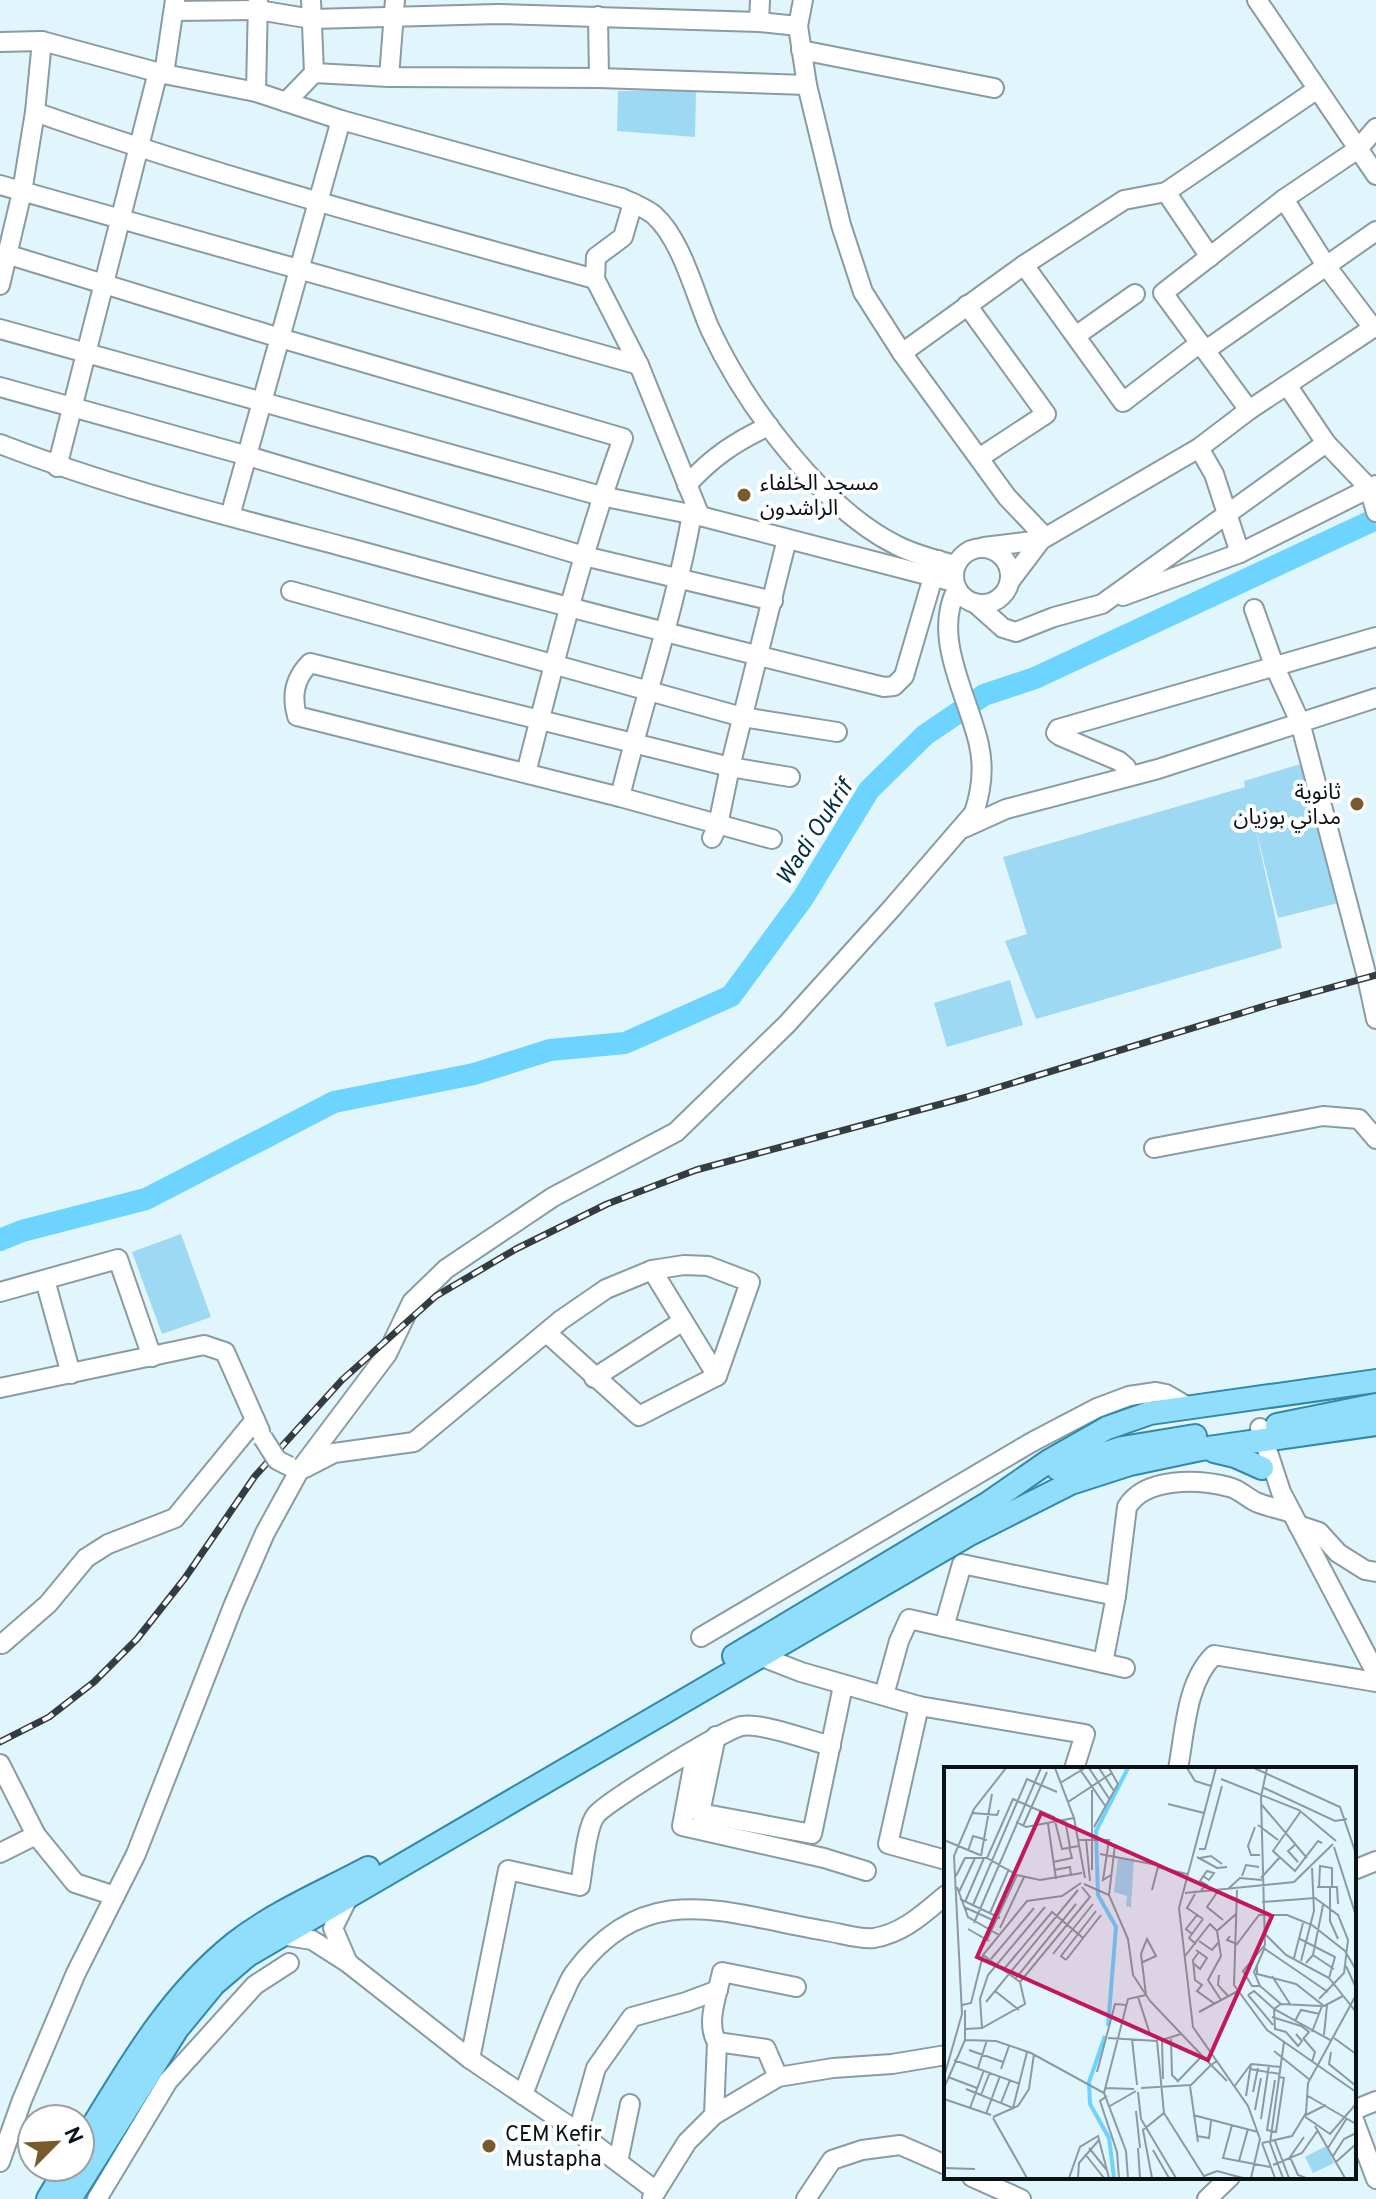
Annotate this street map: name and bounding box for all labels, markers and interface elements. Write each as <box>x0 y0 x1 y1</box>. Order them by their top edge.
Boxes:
place label: مسجد الخلفاء الراشدون <box>760 471 879 523</box>
marker: مسجد الخلفاء الراشدون <box>735 486 753 504</box>
water label: Wadi Oukrif <box>770 772 863 892</box>
place label: ثانوية مداني بوزيان <box>1233 780 1341 833</box>
marker: ثانوية مداني بوزيان <box>1348 795 1366 813</box>
inset map <box>944 1767 1356 2179</box>
north arrow <box>16 2103 96 2183</box>
place label: CEM Kefir Mustapha <box>505 2122 602 2174</box>
text: N <box>56 2123 88 2149</box>
marker: CEM Kefir Mustapha <box>480 2137 498 2155</box>

